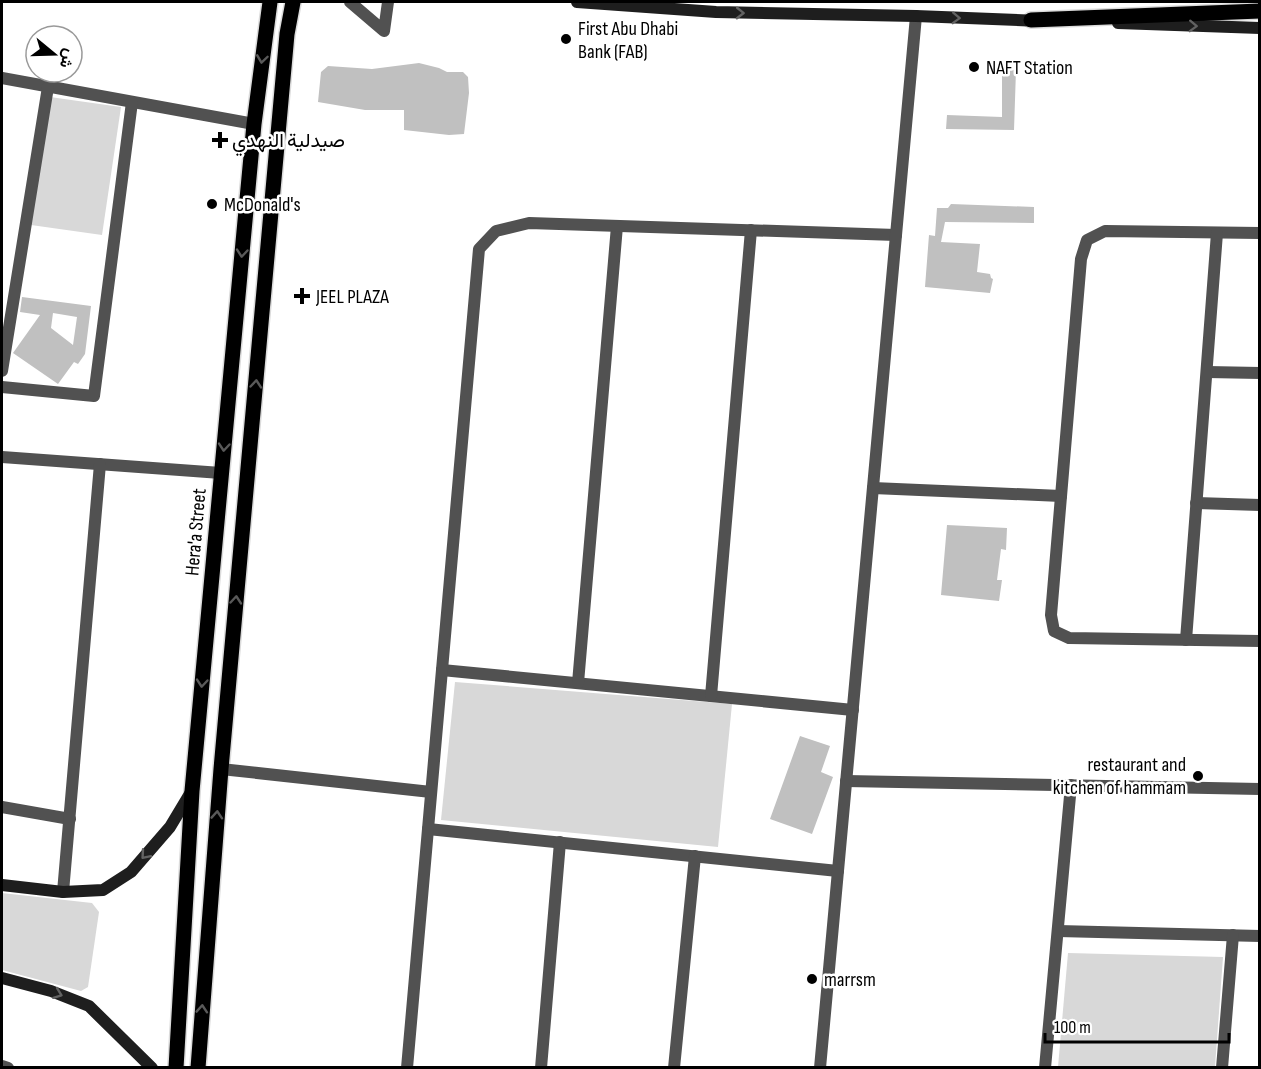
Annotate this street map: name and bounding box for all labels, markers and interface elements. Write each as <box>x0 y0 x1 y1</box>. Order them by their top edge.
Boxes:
one-way arrow <box>735 6 744 19</box>
one-way arrow <box>951 12 960 24</box>
place label: First Abu Dhabi Bank (FAB) <box>578 17 678 64</box>
one-way arrow <box>1188 19 1197 32</box>
north arrow <box>24 24 84 84</box>
marker: First Abu Dhabi Bank (FAB) <box>559 32 573 46</box>
text: ش <box>55 46 79 71</box>
one-way arrow <box>257 55 269 64</box>
place label: NAFT Station <box>986 56 1073 80</box>
marker: NAFT Station <box>967 60 981 74</box>
place label: صيدلية النهدي <box>232 129 345 157</box>
marker: صيدلية النهدي <box>213 133 227 147</box>
place label: McDonald's <box>224 193 301 217</box>
marker: McDonald's <box>205 197 219 211</box>
one-way arrow <box>235 249 248 258</box>
place label: JEEL PLAZA <box>315 285 389 309</box>
marker: JEEL PLAZA <box>293 287 311 305</box>
one-way arrow <box>249 380 262 389</box>
one-way arrow <box>217 443 230 452</box>
street label: Hera'a Street <box>180 487 212 577</box>
one-way arrow <box>229 595 242 604</box>
one-way arrow <box>196 679 209 688</box>
place label: restaurant and kitchen of hammam <box>1053 753 1186 800</box>
marker: restaurant and kitchen of hammam <box>1191 769 1205 783</box>
one-way arrow <box>211 810 224 819</box>
one-way arrow <box>141 848 152 859</box>
place label: marrsm <box>824 968 876 992</box>
marker: marrsm <box>805 972 819 986</box>
one-way arrow <box>51 987 62 999</box>
one-way arrow <box>196 1005 209 1014</box>
scale bar <box>1045 1006 1230 1044</box>
text: 100 m <box>1054 1017 1091 1038</box>

